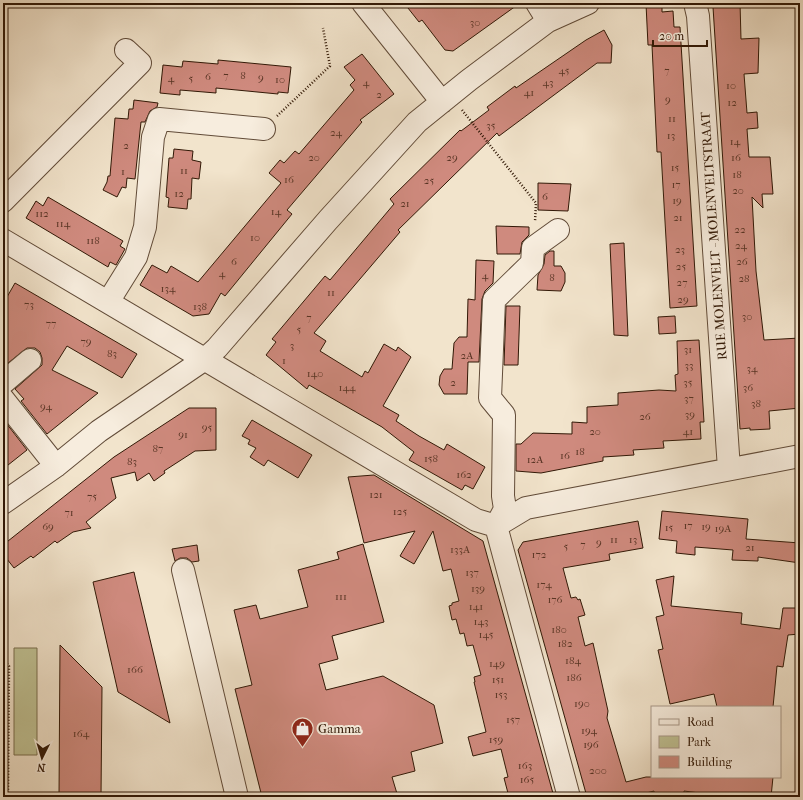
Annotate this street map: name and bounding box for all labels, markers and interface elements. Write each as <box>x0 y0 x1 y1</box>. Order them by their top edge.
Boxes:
house number: 30 <box>470 16 480 29</box>
scale bar <box>653 22 707 48</box>
text: 20 m <box>659 29 684 43</box>
house number: 45 <box>559 64 570 77</box>
house number: 7 <box>664 64 670 77</box>
house number: 7 <box>223 69 229 82</box>
house number: 8 <box>240 69 246 82</box>
house number: 6 <box>205 70 211 83</box>
house number: 9 <box>258 71 264 84</box>
house number: 4 <box>168 72 175 85</box>
house number: 5 <box>189 72 194 85</box>
house number: 10 <box>275 73 285 86</box>
house number: 4 <box>363 76 370 89</box>
house number: 43 <box>542 76 554 89</box>
house number: 10 <box>726 79 736 92</box>
house number: 41 <box>524 86 534 99</box>
house number: 2 <box>376 88 382 101</box>
house number: 9 <box>665 93 671 106</box>
house number: 12 <box>727 96 737 109</box>
street label: RUE MOLENVELT - MOLENVELTSTRAAT <box>697 111 730 361</box>
house number: 11 <box>668 112 676 125</box>
house number: 35 <box>486 119 496 132</box>
house number: 24 <box>330 126 343 139</box>
house number: 13 <box>667 129 675 142</box>
house number: 14 <box>730 135 741 148</box>
house number: 2 <box>123 139 129 152</box>
house number: 20 <box>308 151 320 164</box>
house number: 29 <box>446 151 458 164</box>
house number: 16 <box>731 151 741 164</box>
house number: 15 <box>671 161 680 174</box>
house number: 11 <box>180 164 188 177</box>
house number: 1 <box>121 165 125 178</box>
house number: 18 <box>732 168 742 181</box>
house number: 16 <box>284 173 294 186</box>
house number: 25 <box>424 174 434 187</box>
house number: 17 <box>671 178 681 191</box>
house number: 20 <box>732 184 744 197</box>
house number: 12 <box>174 187 184 200</box>
house number: 6 <box>542 190 548 203</box>
house number: 19 <box>672 194 682 207</box>
house number: 21 <box>400 197 410 210</box>
house number: 14 <box>271 205 282 218</box>
house number: 112 <box>35 207 49 220</box>
house number: 21 <box>673 211 683 224</box>
house number: 114 <box>56 217 71 230</box>
house number: 22 <box>734 223 746 236</box>
house number: 10 <box>250 231 260 244</box>
house number: 118 <box>86 234 100 247</box>
house number: 24 <box>735 239 748 252</box>
house number: 23 <box>675 243 685 256</box>
house number: 6 <box>231 255 237 268</box>
house number: 26 <box>736 255 748 268</box>
house number: 25 <box>676 260 686 273</box>
house number: 4 <box>219 267 226 280</box>
house number: 4 <box>482 269 489 282</box>
house number: 8 <box>549 271 555 284</box>
house number: 28 <box>738 272 750 285</box>
house number: 27 <box>677 276 687 289</box>
house number: 134 <box>161 282 176 295</box>
house number: 11 <box>327 286 335 299</box>
house number: 29 <box>677 293 689 306</box>
house number: 73 <box>24 298 34 311</box>
house number: 138 <box>193 300 207 313</box>
house number: 30 <box>742 310 752 323</box>
house number: 7 <box>306 311 312 324</box>
house number: 77 <box>46 317 56 330</box>
house number: 5 <box>297 323 302 336</box>
house number: 79 <box>80 335 92 348</box>
house number: 3 <box>290 339 294 352</box>
house number: 31 <box>684 343 692 356</box>
house number: 83 <box>107 347 117 360</box>
house number: 2A <box>461 349 474 362</box>
house number: 1 <box>282 354 286 367</box>
house number: 33 <box>684 359 694 372</box>
house number: 34 <box>746 362 758 375</box>
house number: 140 <box>307 367 323 380</box>
house number: 2 <box>450 376 456 389</box>
house number: 35 <box>683 376 693 389</box>
house number: 144 <box>339 381 356 394</box>
house number: 36 <box>743 381 753 394</box>
house number: 37 <box>684 392 694 405</box>
house number: 38 <box>751 397 761 410</box>
house number: 94 <box>40 400 53 413</box>
house number: 39 <box>685 408 695 421</box>
house number: 26 <box>639 410 651 423</box>
house number: 95 <box>202 421 213 434</box>
house number: 20 <box>589 425 601 438</box>
house number: 41 <box>683 425 693 438</box>
house number: 91 <box>178 428 188 441</box>
house number: 87 <box>153 442 163 455</box>
house number: 18 <box>575 445 585 458</box>
house number: 16 <box>560 449 570 462</box>
house number: 158 <box>424 452 438 465</box>
house number: 12A <box>527 453 544 466</box>
house number: 83 <box>127 455 137 468</box>
house number: 162 <box>456 468 472 481</box>
house number: 121 <box>369 488 383 501</box>
house number: 75 <box>87 490 97 503</box>
house number: 125 <box>393 505 407 518</box>
house number: 71 <box>64 506 74 519</box>
house number: 17 <box>683 519 693 532</box>
house number: 69 <box>42 520 54 533</box>
house number: 19 <box>701 520 711 533</box>
house number: 15 <box>665 521 674 534</box>
house number: 19A <box>715 522 732 535</box>
house number: 11 <box>610 533 618 546</box>
house number: 13 <box>629 533 637 546</box>
house number: 9 <box>596 536 602 549</box>
house number: 7 <box>580 538 586 551</box>
house number: 5 <box>564 540 569 553</box>
house number: 21 <box>745 541 755 554</box>
house number: 133A <box>450 543 471 556</box>
house number: 172 <box>532 548 547 561</box>
house number: 137 <box>465 566 479 579</box>
house number: 174 <box>536 578 552 591</box>
house number: 139 <box>471 582 485 595</box>
house number: 111 <box>335 590 347 603</box>
house number: 176 <box>547 593 563 606</box>
house number: 141 <box>469 600 483 613</box>
house number: 143 <box>474 615 488 628</box>
house number: 180 <box>551 623 567 636</box>
house number: 145 <box>479 628 494 641</box>
house number: 182 <box>557 637 573 650</box>
house number: 184 <box>565 654 581 667</box>
house number: 149 <box>489 657 505 670</box>
house number: 166 <box>127 663 143 676</box>
house number: 186 <box>566 671 582 684</box>
house number: 151 <box>492 673 504 686</box>
house number: 153 <box>494 688 508 701</box>
house number: 190 <box>574 697 590 710</box>
legend <box>651 706 781 778</box>
house number: 157 <box>506 713 520 726</box>
shop icon: Gamma <box>290 715 316 748</box>
text: Road <box>687 715 714 729</box>
place label: Gamma <box>318 721 362 736</box>
house number: 194 <box>581 724 598 737</box>
house number: 164 <box>73 727 90 740</box>
house number: 159 <box>489 733 503 746</box>
text: Park <box>687 735 712 749</box>
north arrow <box>22 738 62 778</box>
house number: 196 <box>583 738 599 751</box>
text: Building <box>687 755 732 769</box>
house number: 163 <box>518 759 532 772</box>
text: N <box>36 761 46 774</box>
house number: 200 <box>589 764 607 777</box>
house number: 165 <box>520 773 535 786</box>

